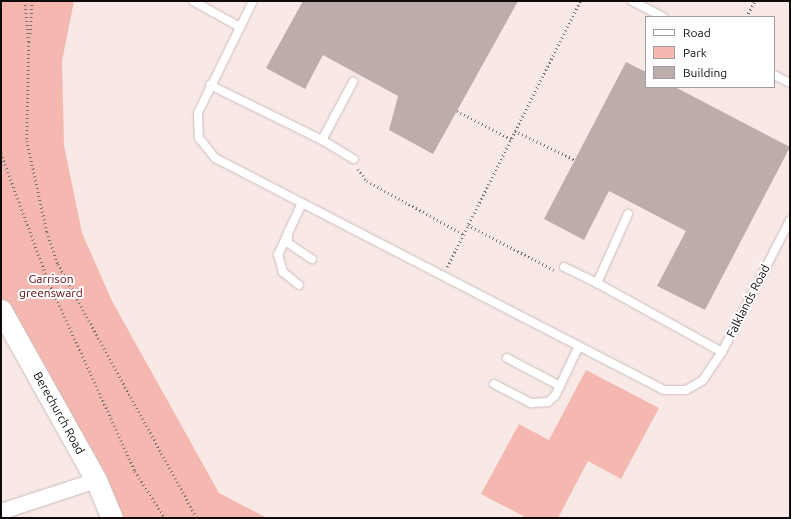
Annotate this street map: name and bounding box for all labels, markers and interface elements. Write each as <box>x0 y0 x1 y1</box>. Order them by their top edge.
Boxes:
legend <box>645 16 775 88</box>
text: Road <box>683 26 711 39</box>
text: Park <box>683 46 707 59</box>
text: Building <box>683 66 727 79</box>
street label: Falklands Road <box>723 262 773 340</box>
park label: Garrison greensward <box>19 272 83 300</box>
street label: Berechurch Road <box>30 369 88 457</box>

